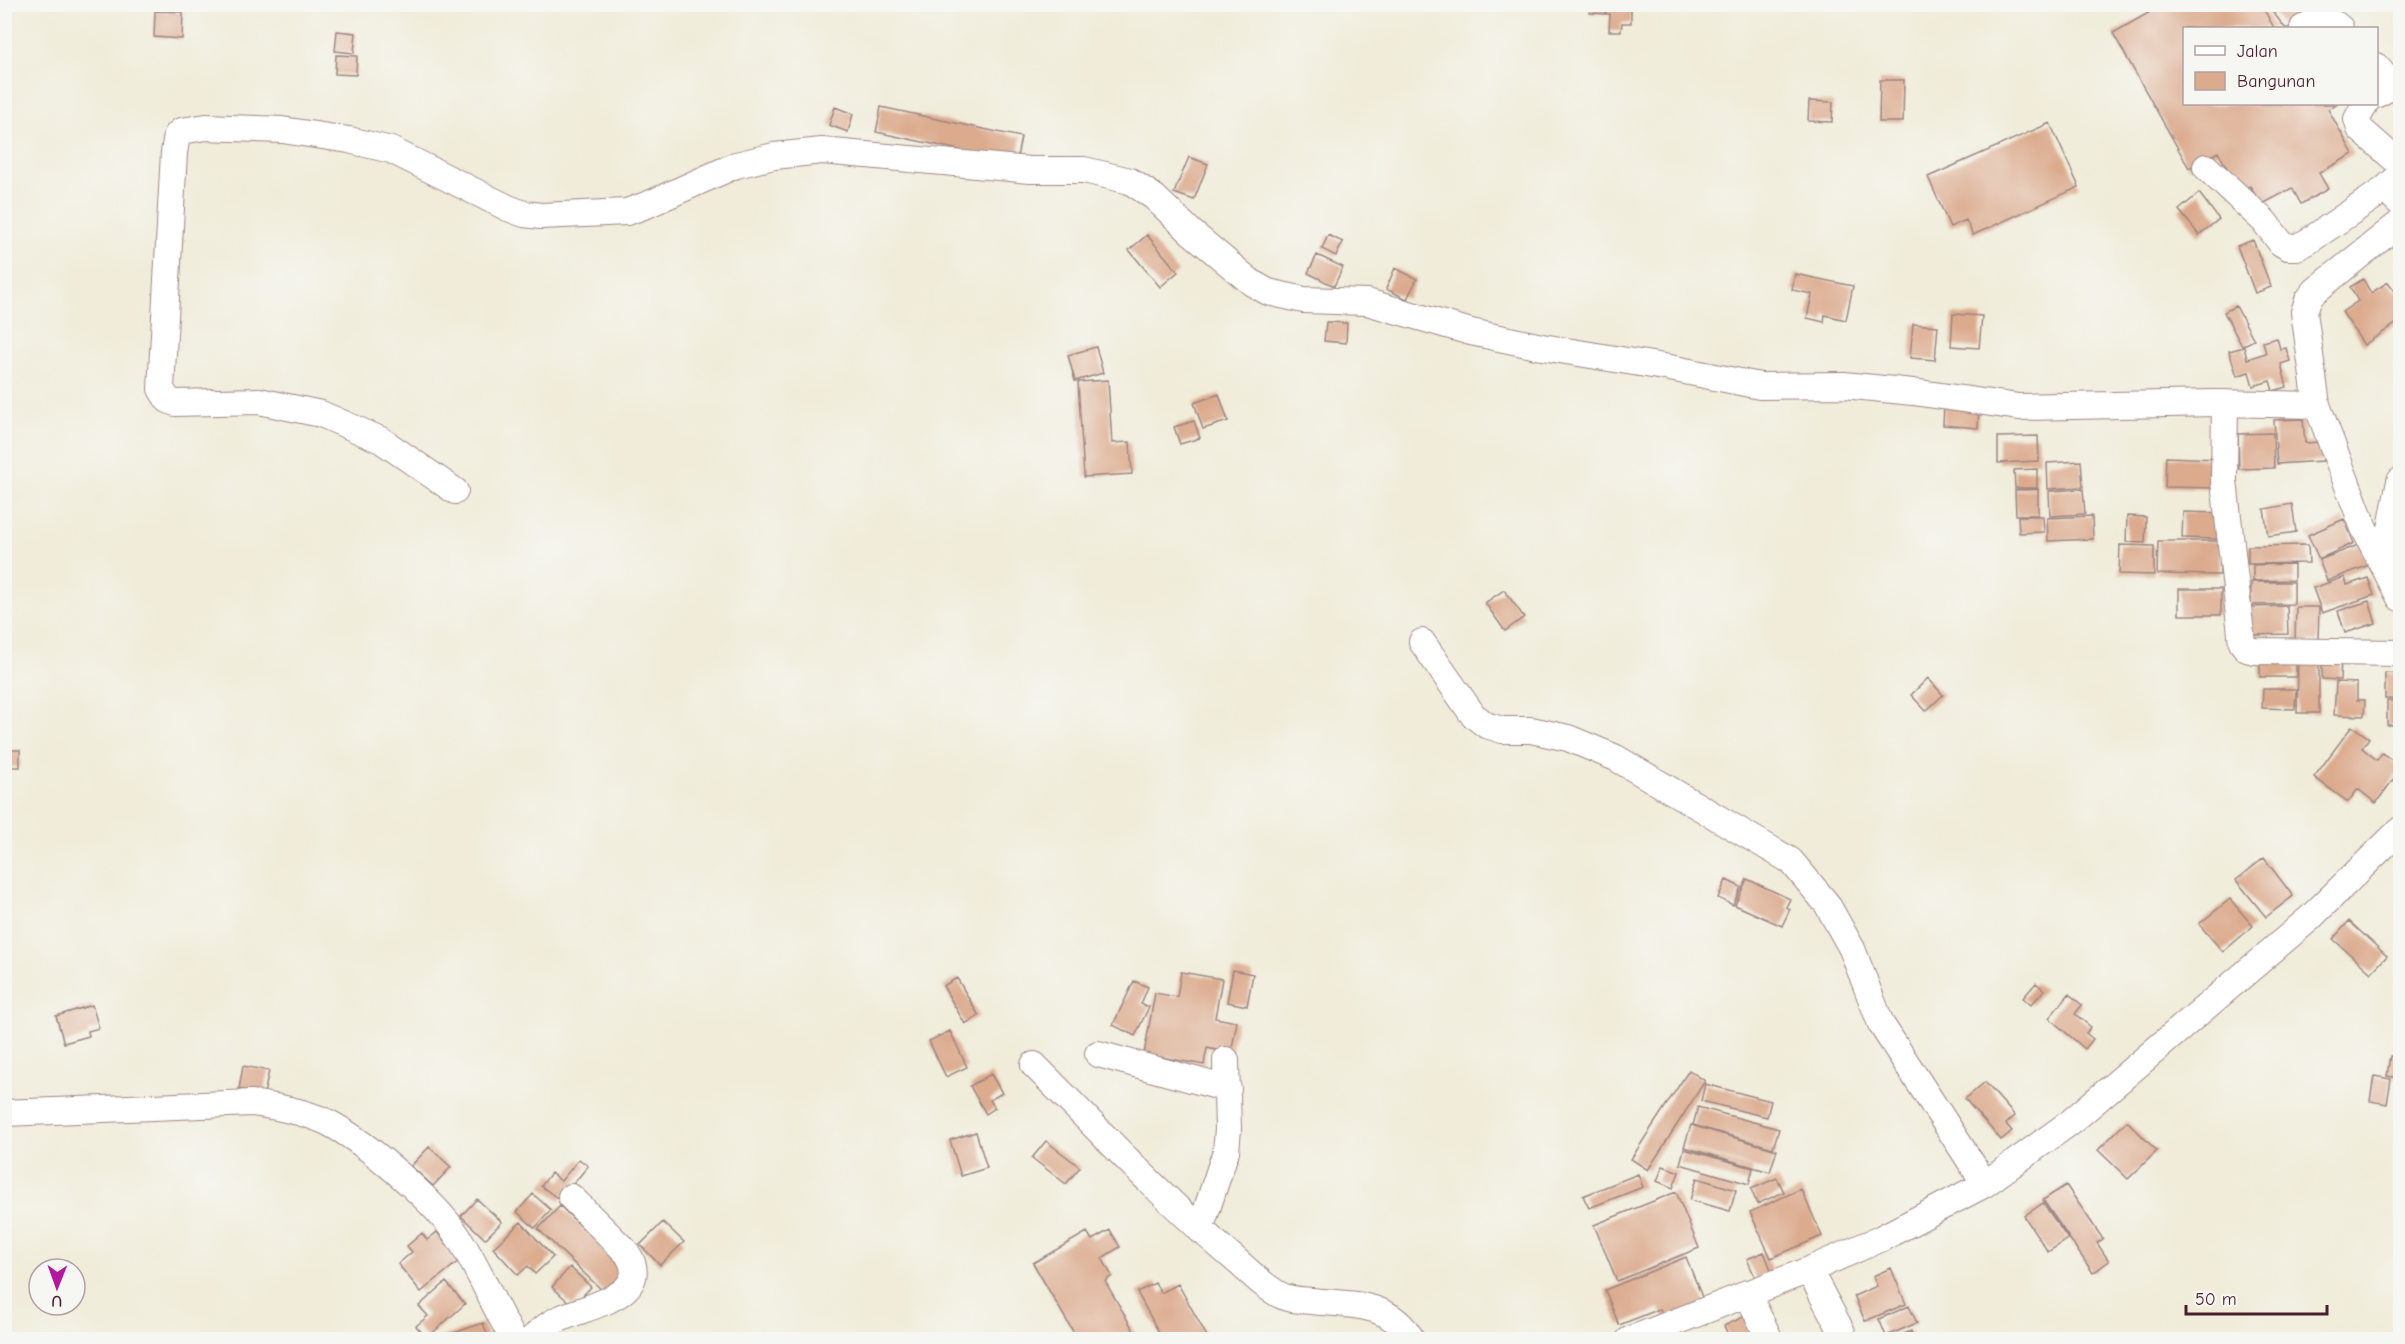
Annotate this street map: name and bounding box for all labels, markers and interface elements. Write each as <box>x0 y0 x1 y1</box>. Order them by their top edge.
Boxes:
legend <box>2183 27 2378 105</box>
text: Jalan <box>2237 41 2278 62</box>
text: Bangunan <box>2237 71 2315 92</box>
north arrow <box>27 1257 87 1317</box>
scale bar <box>2186 1278 2327 1316</box>
text: 50 m <box>2195 1289 2237 1310</box>
text: U <box>51 1292 62 1310</box>

